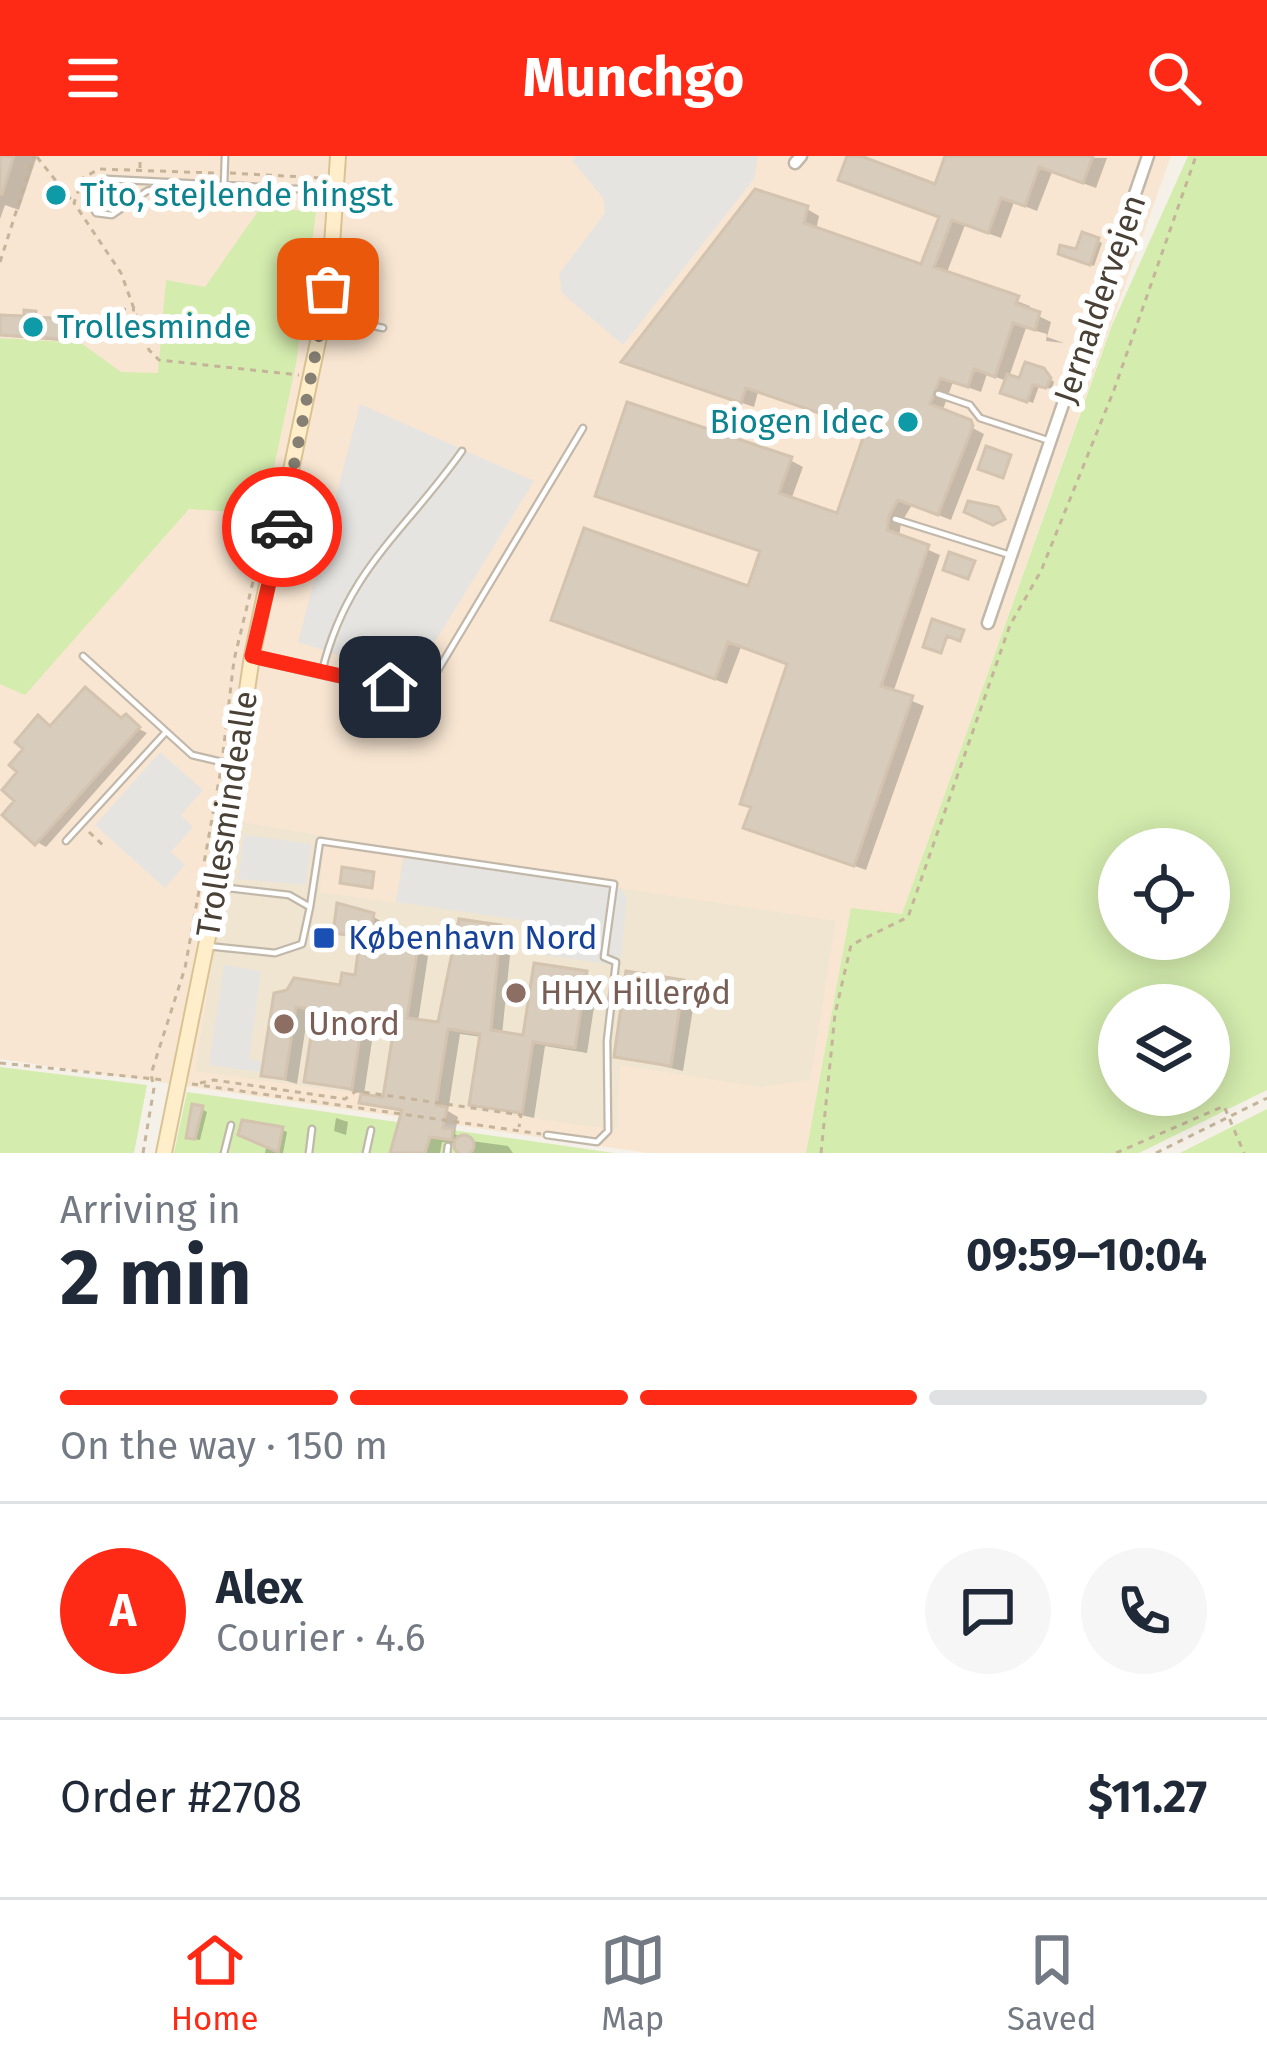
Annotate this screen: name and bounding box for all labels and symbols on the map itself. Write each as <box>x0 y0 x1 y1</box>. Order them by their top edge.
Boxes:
place label: Tito, stejlende hingst <box>80 175 393 215</box>
marker: Tito, stejlende hingst <box>43 182 69 208</box>
street label: Jernaldervejen <box>1046 189 1154 409</box>
pin <box>277 238 379 340</box>
place label: Trollesminde <box>57 307 251 347</box>
marker: Trollesminde <box>20 314 46 340</box>
place label: Biogen Idec <box>709 402 884 442</box>
marker: Biogen Idec <box>895 409 921 435</box>
courier <box>222 467 342 587</box>
pin <box>339 636 441 738</box>
street label: Trollesmindealle <box>188 688 266 940</box>
place label: København Nord <box>348 918 598 958</box>
marker: København Nord <box>311 925 337 951</box>
place label: HHX Hillerød <box>540 973 731 1013</box>
marker: HHX Hillerød <box>503 980 529 1006</box>
place label: Unord <box>308 1004 400 1044</box>
marker: Unord <box>271 1011 297 1037</box>

